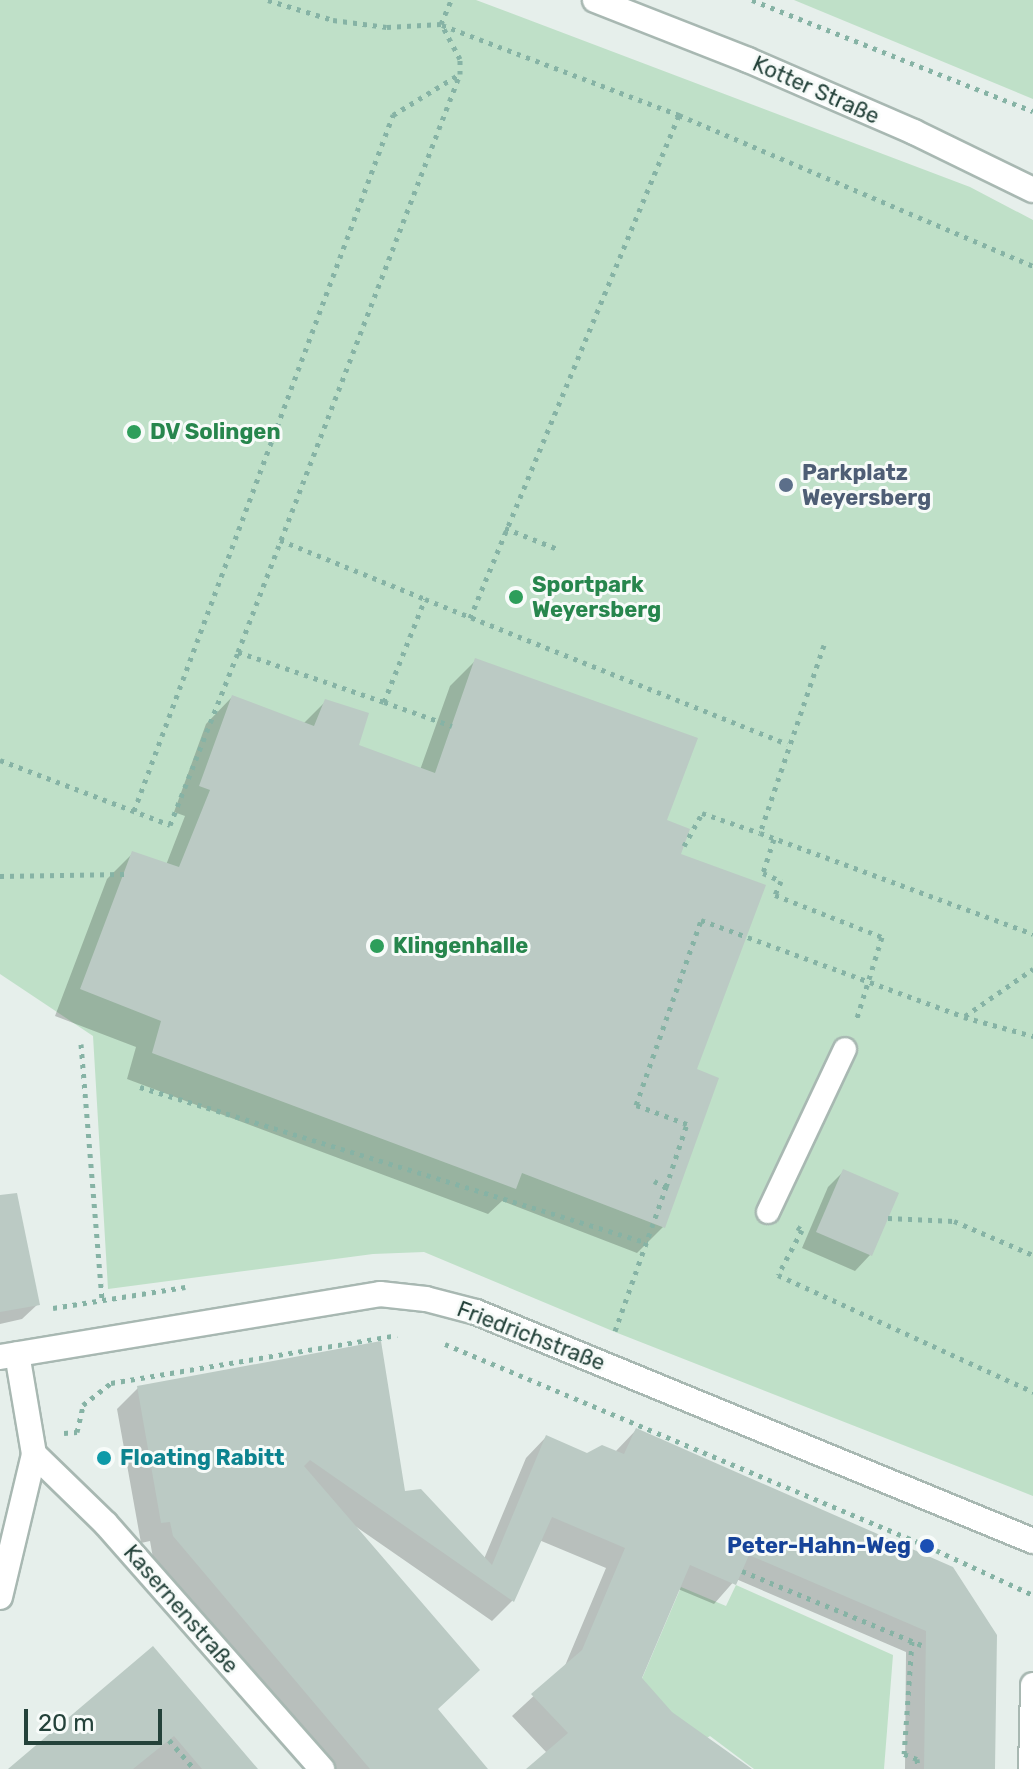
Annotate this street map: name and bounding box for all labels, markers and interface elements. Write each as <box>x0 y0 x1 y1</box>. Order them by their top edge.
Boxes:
street label: Kotter Straße <box>748 50 884 130</box>
place label: DV Solingen <box>150 419 281 445</box>
marker: DV Solingen <box>125 423 143 441</box>
place label: Parkplatz Weyersberg <box>802 459 931 510</box>
marker: Parkplatz Weyersberg <box>777 476 795 494</box>
place label: Sportpark Weyersberg <box>532 571 661 622</box>
marker: Sportpark Weyersberg <box>507 588 525 606</box>
place label: Klingenhalle <box>393 933 528 959</box>
marker: Klingenhalle <box>368 937 386 955</box>
street label: Friedrichstraße <box>453 1296 609 1376</box>
place label: Floating Rabitt <box>120 1445 284 1471</box>
marker: Floating Rabitt <box>95 1449 113 1467</box>
place label: Peter-Hahn-Weg <box>727 1533 911 1559</box>
marker: Peter-Hahn-Weg <box>918 1537 936 1555</box>
street label: Kasernenstraße <box>118 1539 244 1679</box>
scale bar <box>28 1693 166 1743</box>
text: 20 m <box>38 1709 95 1737</box>

